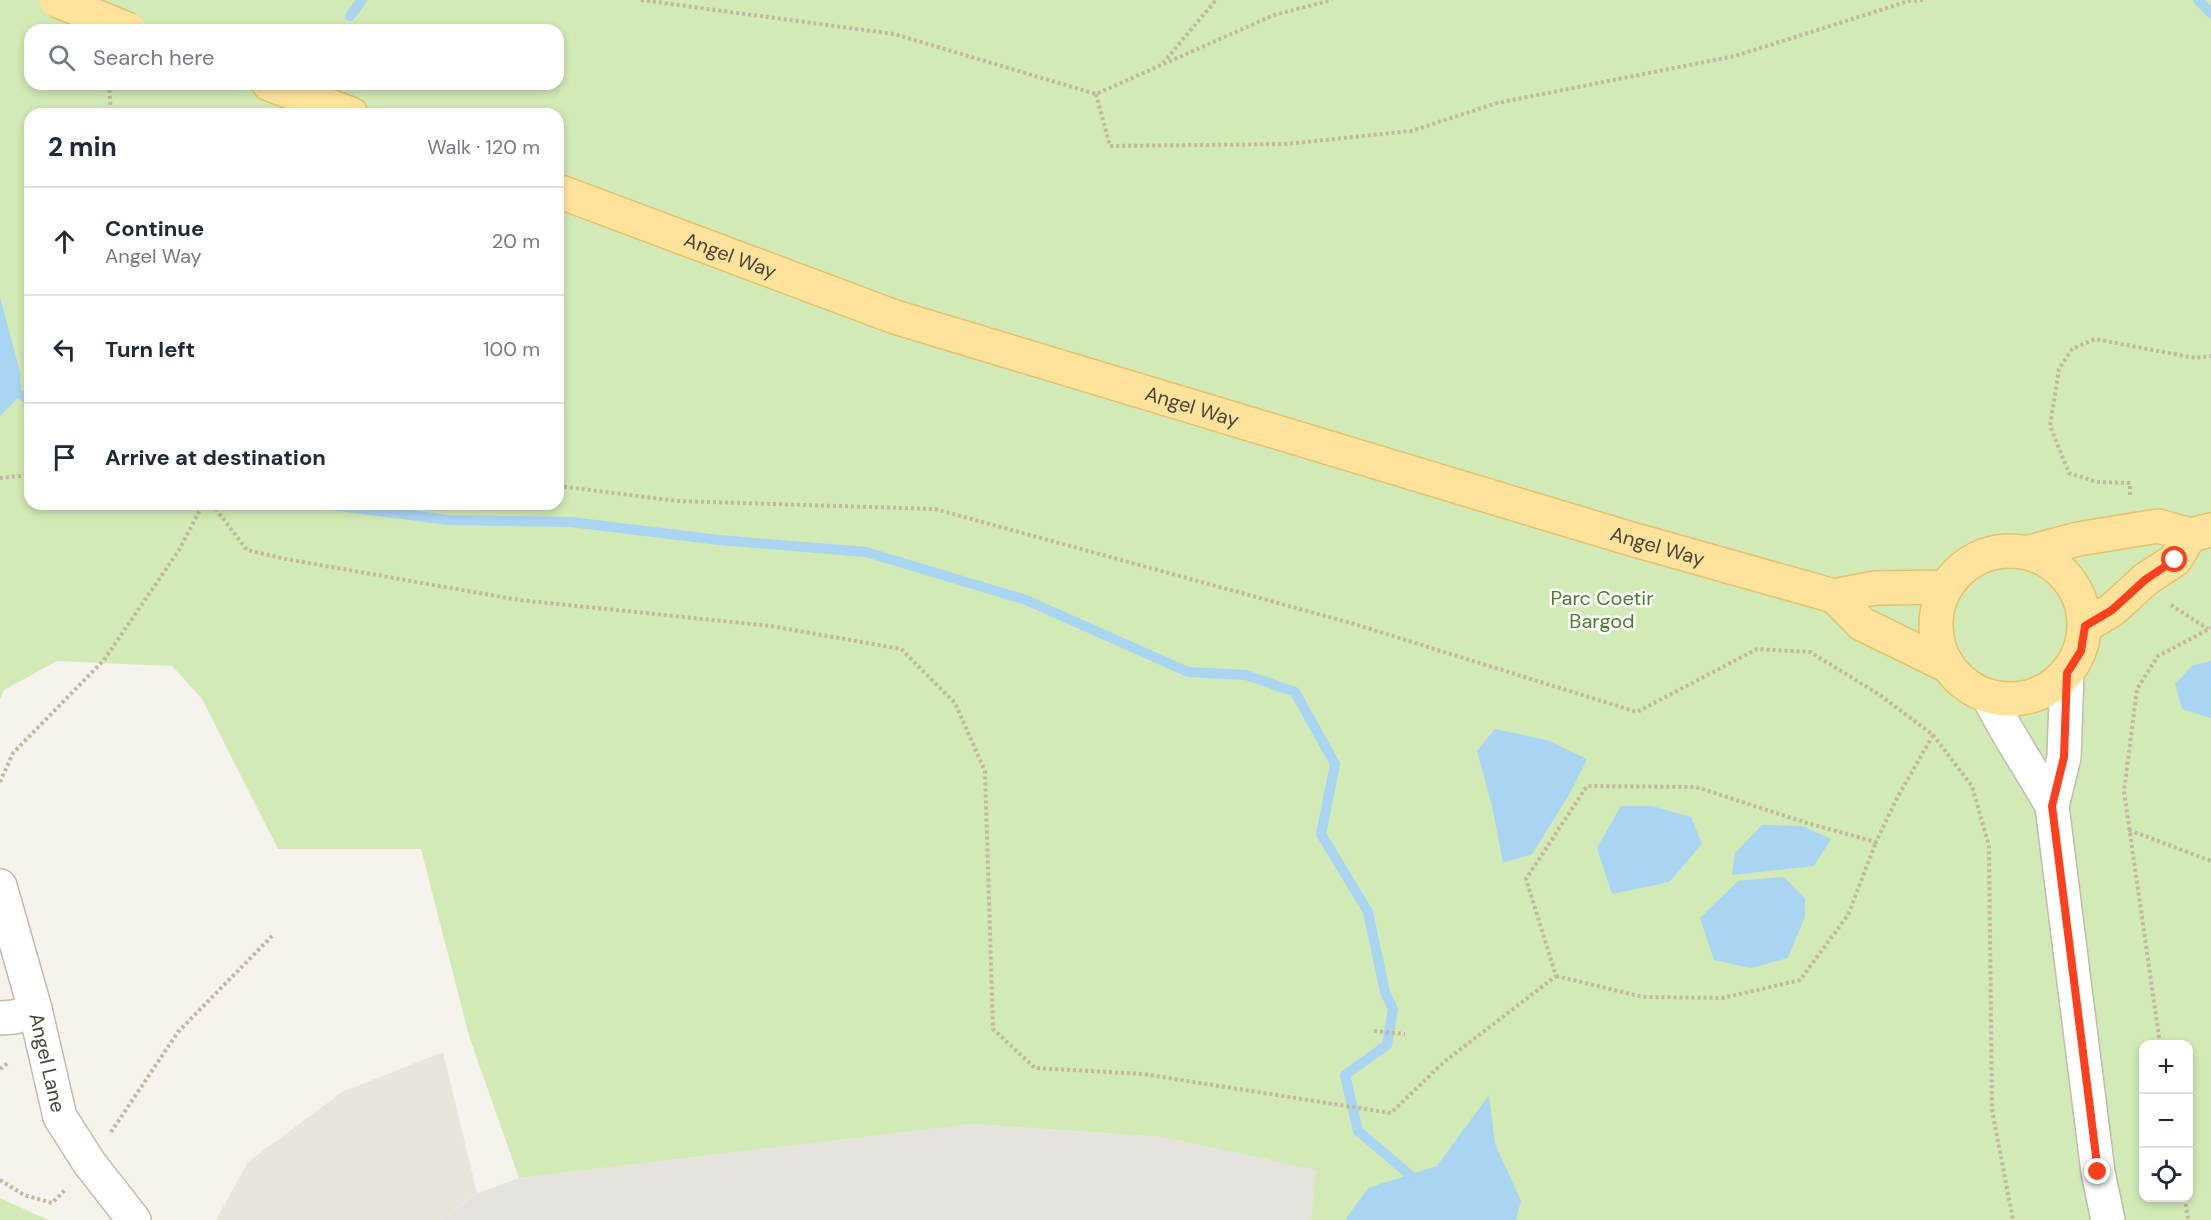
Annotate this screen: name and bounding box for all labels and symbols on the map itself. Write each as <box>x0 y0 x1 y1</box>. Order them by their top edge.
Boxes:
street label: Angel Way <box>680 226 780 285</box>
street label: Angel Way <box>1142 380 1242 433</box>
street label: Angel Way <box>1607 520 1708 572</box>
route start <box>2161 546 2187 572</box>
park label: Parc Coetir Bargod <box>1550 585 1654 634</box>
street label: Angel Lane <box>23 1011 71 1115</box>
route end <box>2084 1158 2110 1184</box>

